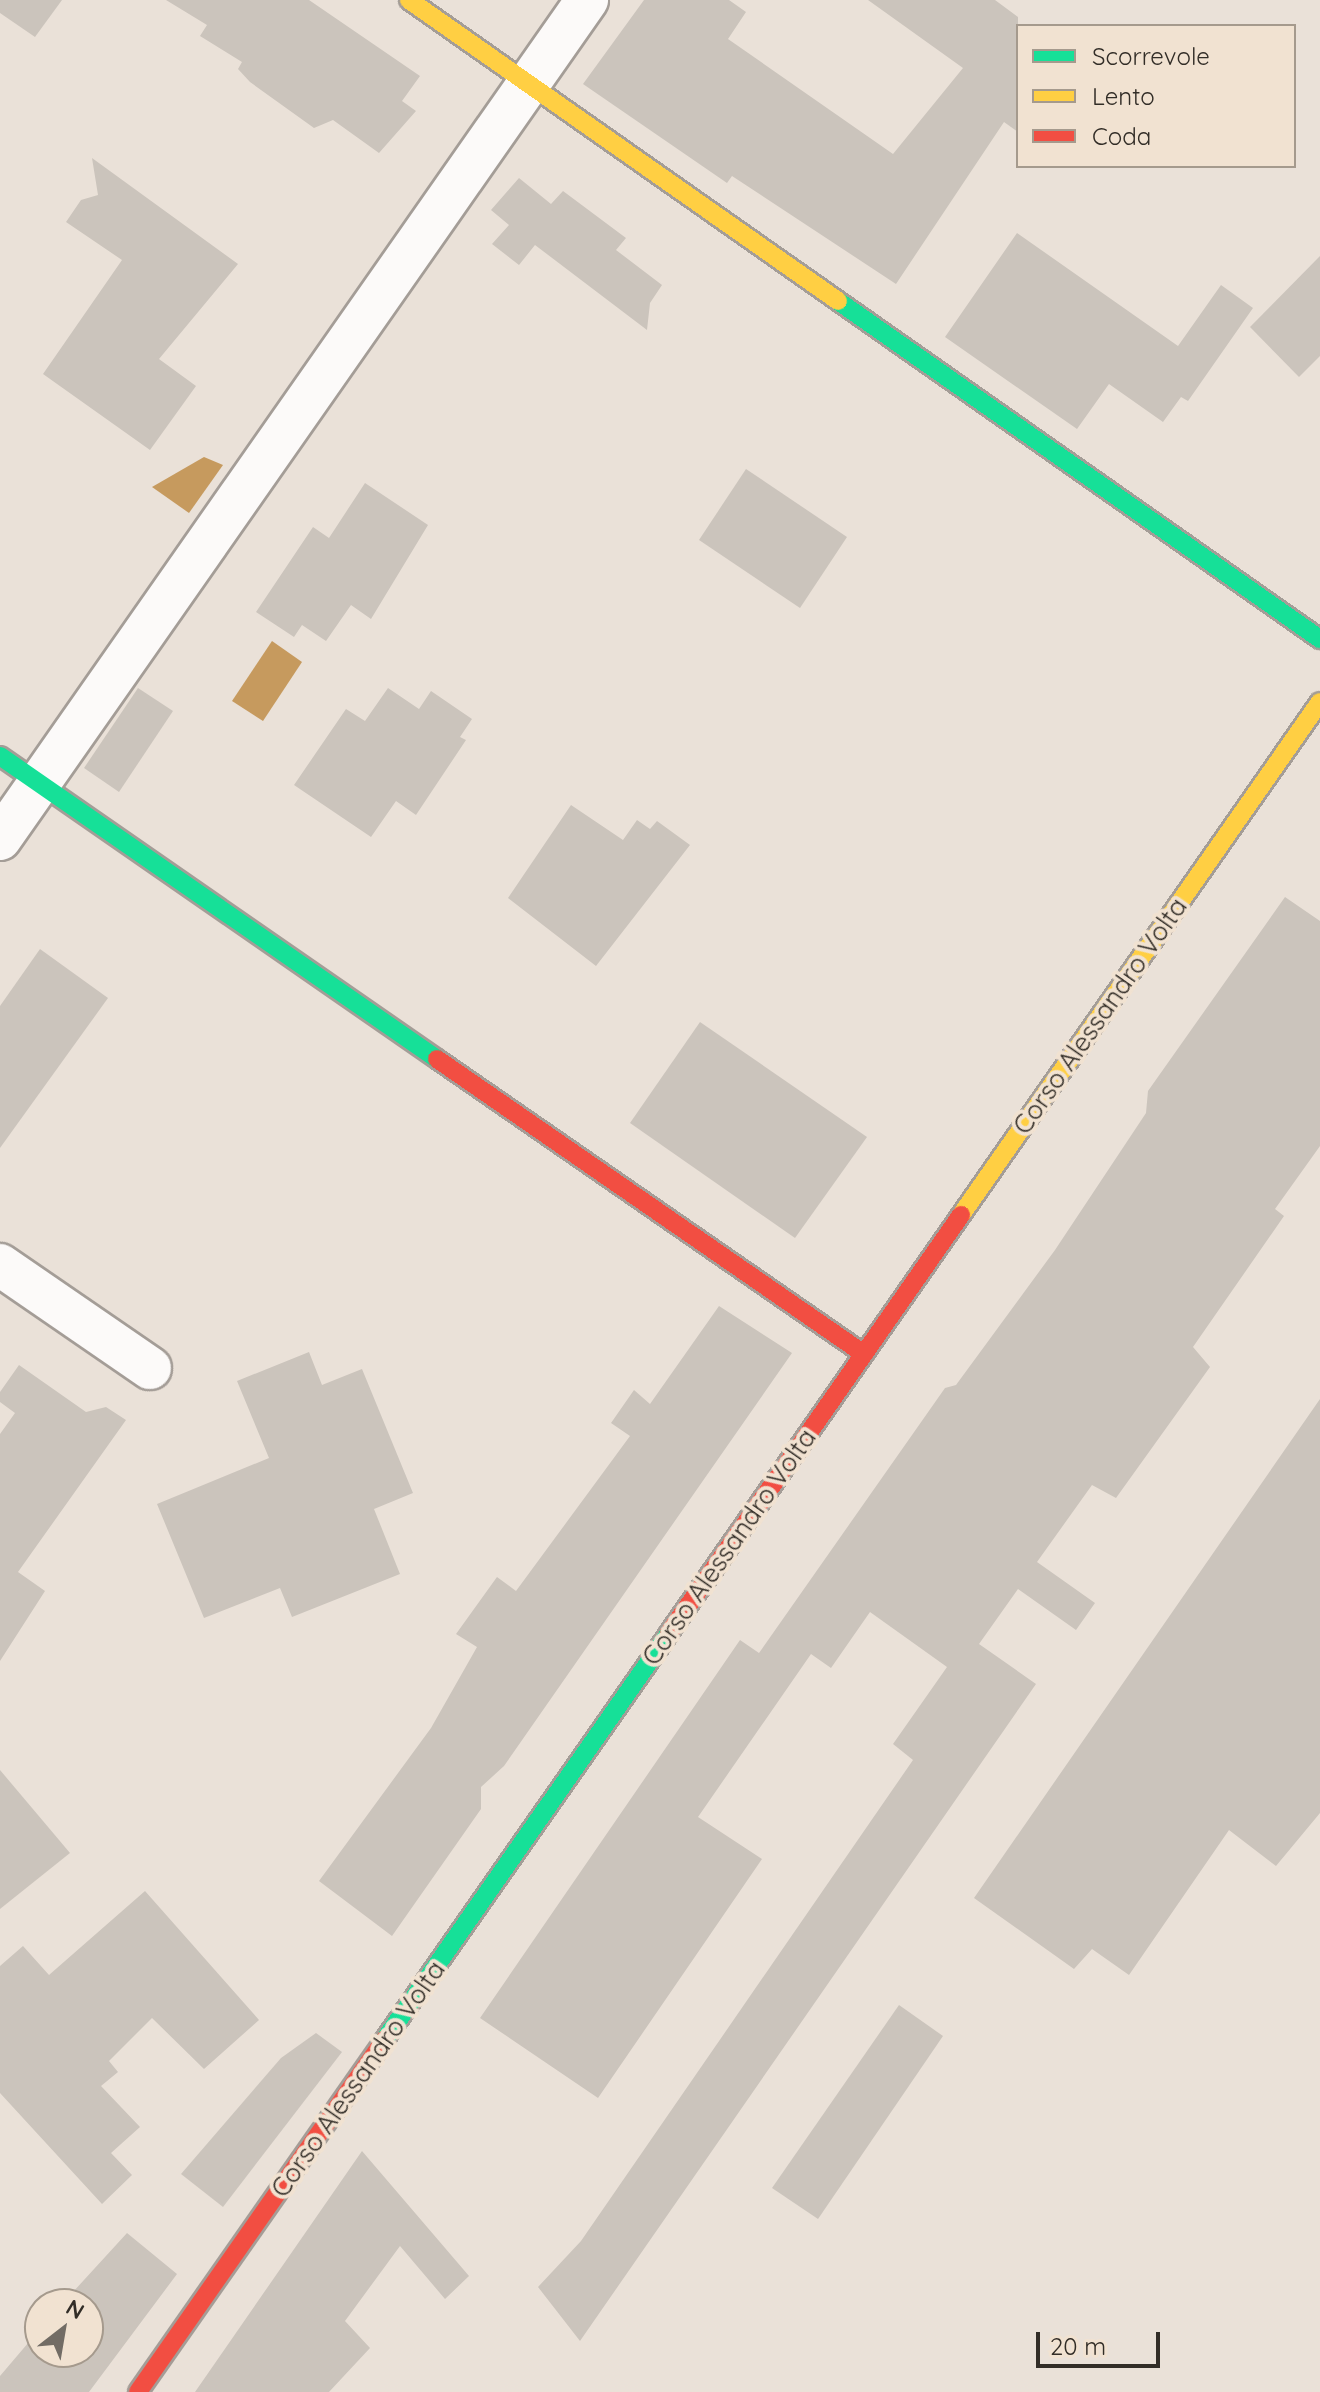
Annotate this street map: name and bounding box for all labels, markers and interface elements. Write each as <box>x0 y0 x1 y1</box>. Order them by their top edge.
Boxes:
legend <box>1016 24 1296 168</box>
text: Scorrevole <box>1092 41 1210 71</box>
text: Lento <box>1092 81 1155 111</box>
text: Coda <box>1092 121 1151 151</box>
street label: Corso Alessandro Volta <box>1007 892 1193 1140</box>
street label: Corso Alessandro Volta <box>636 1423 822 1671</box>
street label: Corso Alessandro Volta <box>265 1955 451 2203</box>
north arrow <box>24 2288 104 2368</box>
text: N <box>61 2293 89 2325</box>
scale bar <box>1040 2316 1164 2366</box>
text: 20 m <box>1050 2331 1106 2361</box>

